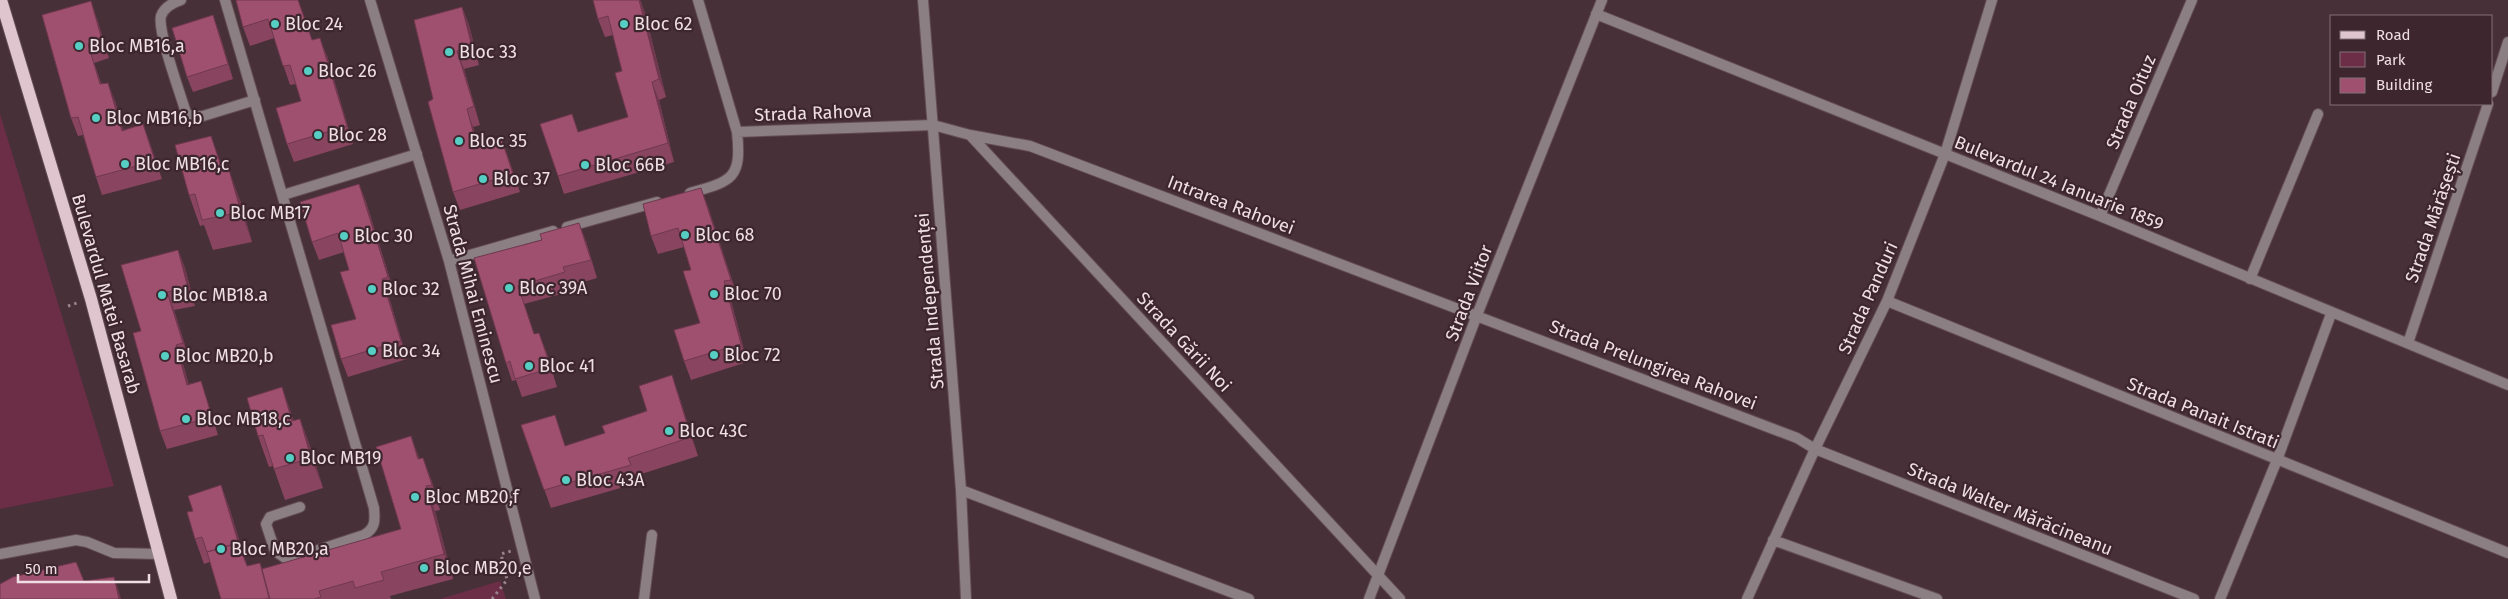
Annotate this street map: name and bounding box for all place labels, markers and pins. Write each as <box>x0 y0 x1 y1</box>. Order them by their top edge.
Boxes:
place label: Bloc 24 <box>285 13 343 35</box>
place label: Bloc 62 <box>634 13 692 35</box>
marker: Bloc 24 <box>269 18 281 30</box>
marker: Bloc 62 <box>618 18 630 30</box>
place label: Bloc MB16,a <box>89 35 185 57</box>
marker: Bloc MB16,a <box>73 40 85 52</box>
place label: Bloc 33 <box>459 41 517 63</box>
marker: Bloc 33 <box>443 46 455 58</box>
place label: Bloc 26 <box>318 60 377 82</box>
marker: Bloc 26 <box>302 65 314 77</box>
place label: Bloc MB16,b <box>106 107 203 129</box>
marker: Bloc MB16,b <box>90 112 102 124</box>
place label: Bloc 28 <box>328 124 387 146</box>
marker: Bloc 28 <box>312 129 324 141</box>
place label: Bloc 35 <box>469 130 527 152</box>
marker: Bloc 35 <box>453 135 465 147</box>
place label: Bloc MB16,c <box>135 153 230 175</box>
place label: Bloc 66B <box>595 154 665 176</box>
marker: Bloc MB16,c <box>119 158 131 170</box>
marker: Bloc 66B <box>579 159 591 171</box>
place label: Bloc 37 <box>493 168 550 190</box>
marker: Bloc 37 <box>477 173 489 185</box>
place label: Bloc MB17 <box>230 202 310 224</box>
marker: Bloc MB17 <box>214 207 226 219</box>
place label: Bloc 68 <box>695 224 755 246</box>
place label: Bloc 30 <box>354 225 413 247</box>
marker: Bloc 68 <box>679 229 691 241</box>
marker: Bloc 30 <box>338 230 350 242</box>
place label: Bloc 39A <box>519 277 588 299</box>
place label: Bloc 32 <box>382 278 440 300</box>
marker: Bloc 39A <box>503 282 515 294</box>
marker: Bloc 32 <box>366 283 378 295</box>
place label: Bloc 70 <box>724 283 782 305</box>
place label: Bloc MB18.a <box>172 284 268 306</box>
marker: Bloc 70 <box>708 288 720 300</box>
marker: Bloc MB18.a <box>156 289 168 301</box>
place label: Bloc 34 <box>382 340 441 362</box>
place label: Bloc 72 <box>724 344 781 366</box>
place label: Bloc MB20,b <box>175 345 274 367</box>
marker: Bloc 34 <box>366 345 378 357</box>
marker: Bloc 72 <box>708 349 720 361</box>
marker: Bloc MB20,b <box>159 350 171 362</box>
place label: Bloc 41 <box>539 355 595 377</box>
marker: Bloc 41 <box>523 360 535 372</box>
place label: Bloc MB18,c <box>196 408 291 430</box>
marker: Bloc MB18,c <box>180 413 192 425</box>
place label: Bloc 43C <box>679 420 747 442</box>
marker: Bloc 43C <box>663 425 675 437</box>
place label: Bloc MB19 <box>300 447 382 469</box>
marker: Bloc MB19 <box>284 452 296 464</box>
place label: Bloc 43A <box>576 469 645 491</box>
marker: Bloc 43A <box>560 474 572 486</box>
place label: Bloc MB20,f <box>425 486 521 508</box>
marker: Bloc MB20,f <box>409 491 421 503</box>
place label: Bloc MB20,a <box>231 538 329 560</box>
marker: Bloc MB20,a <box>215 543 227 555</box>
place label: Bloc MB20,e <box>434 557 532 579</box>
marker: Bloc MB20,e <box>418 562 430 574</box>

